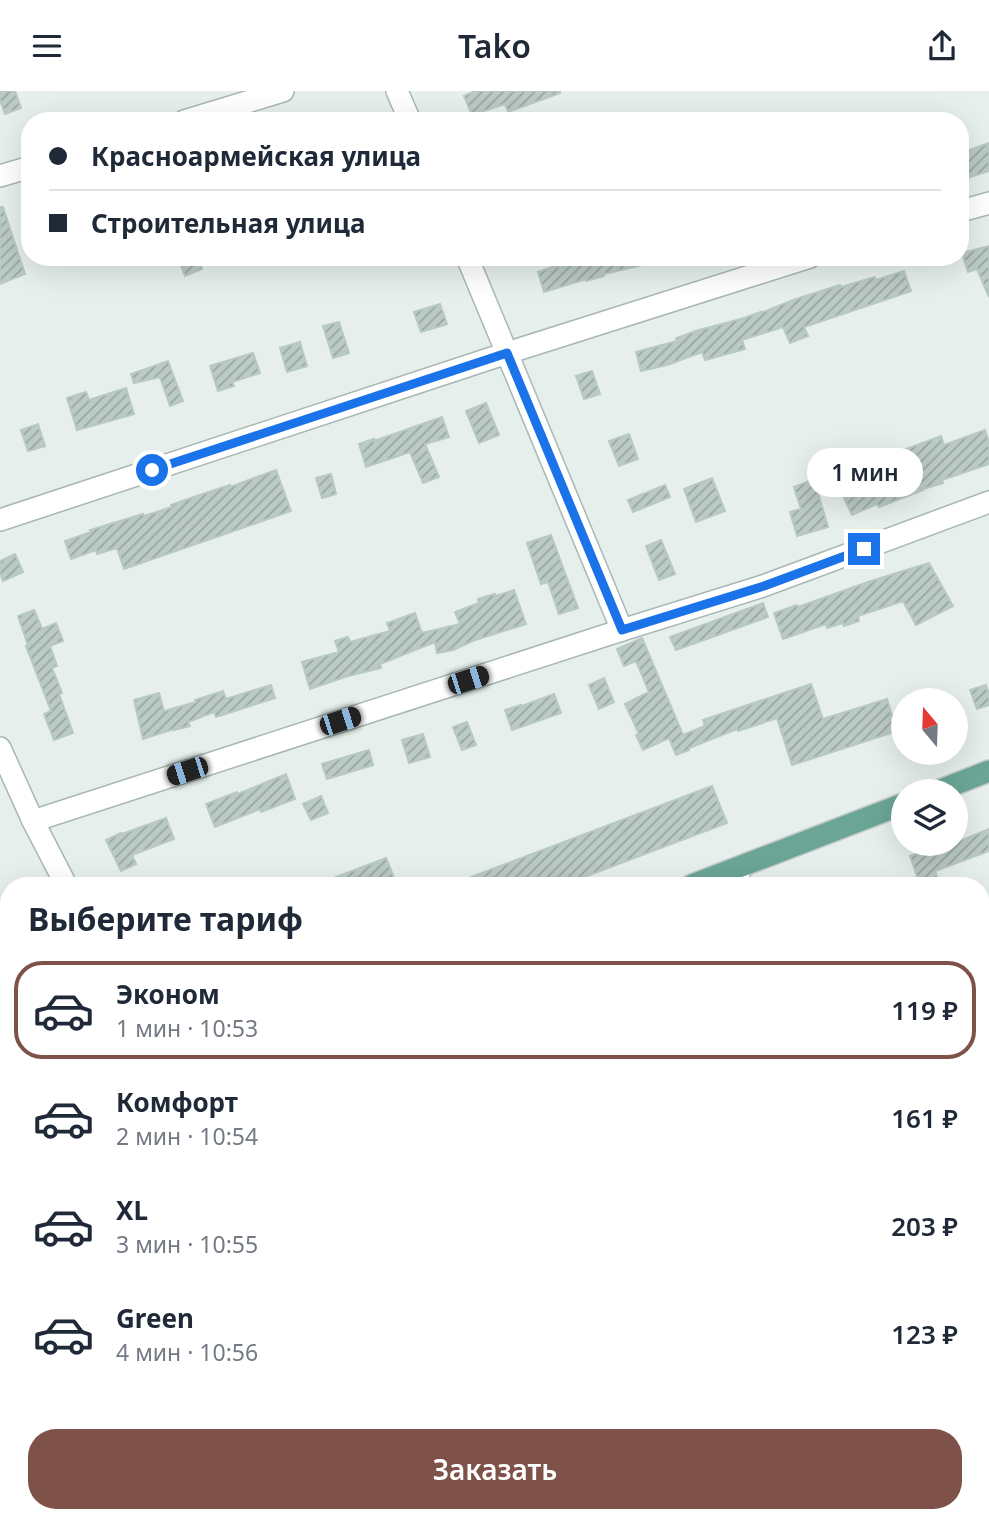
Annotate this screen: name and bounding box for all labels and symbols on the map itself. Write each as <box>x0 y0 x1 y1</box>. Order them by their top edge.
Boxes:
callout: 1 мин <box>806 447 922 497</box>
route start <box>136 454 168 486</box>
route end <box>848 533 880 565</box>
car <box>445 664 492 696</box>
north arrow <box>891 688 968 765</box>
car <box>317 705 364 737</box>
car <box>164 755 211 787</box>

